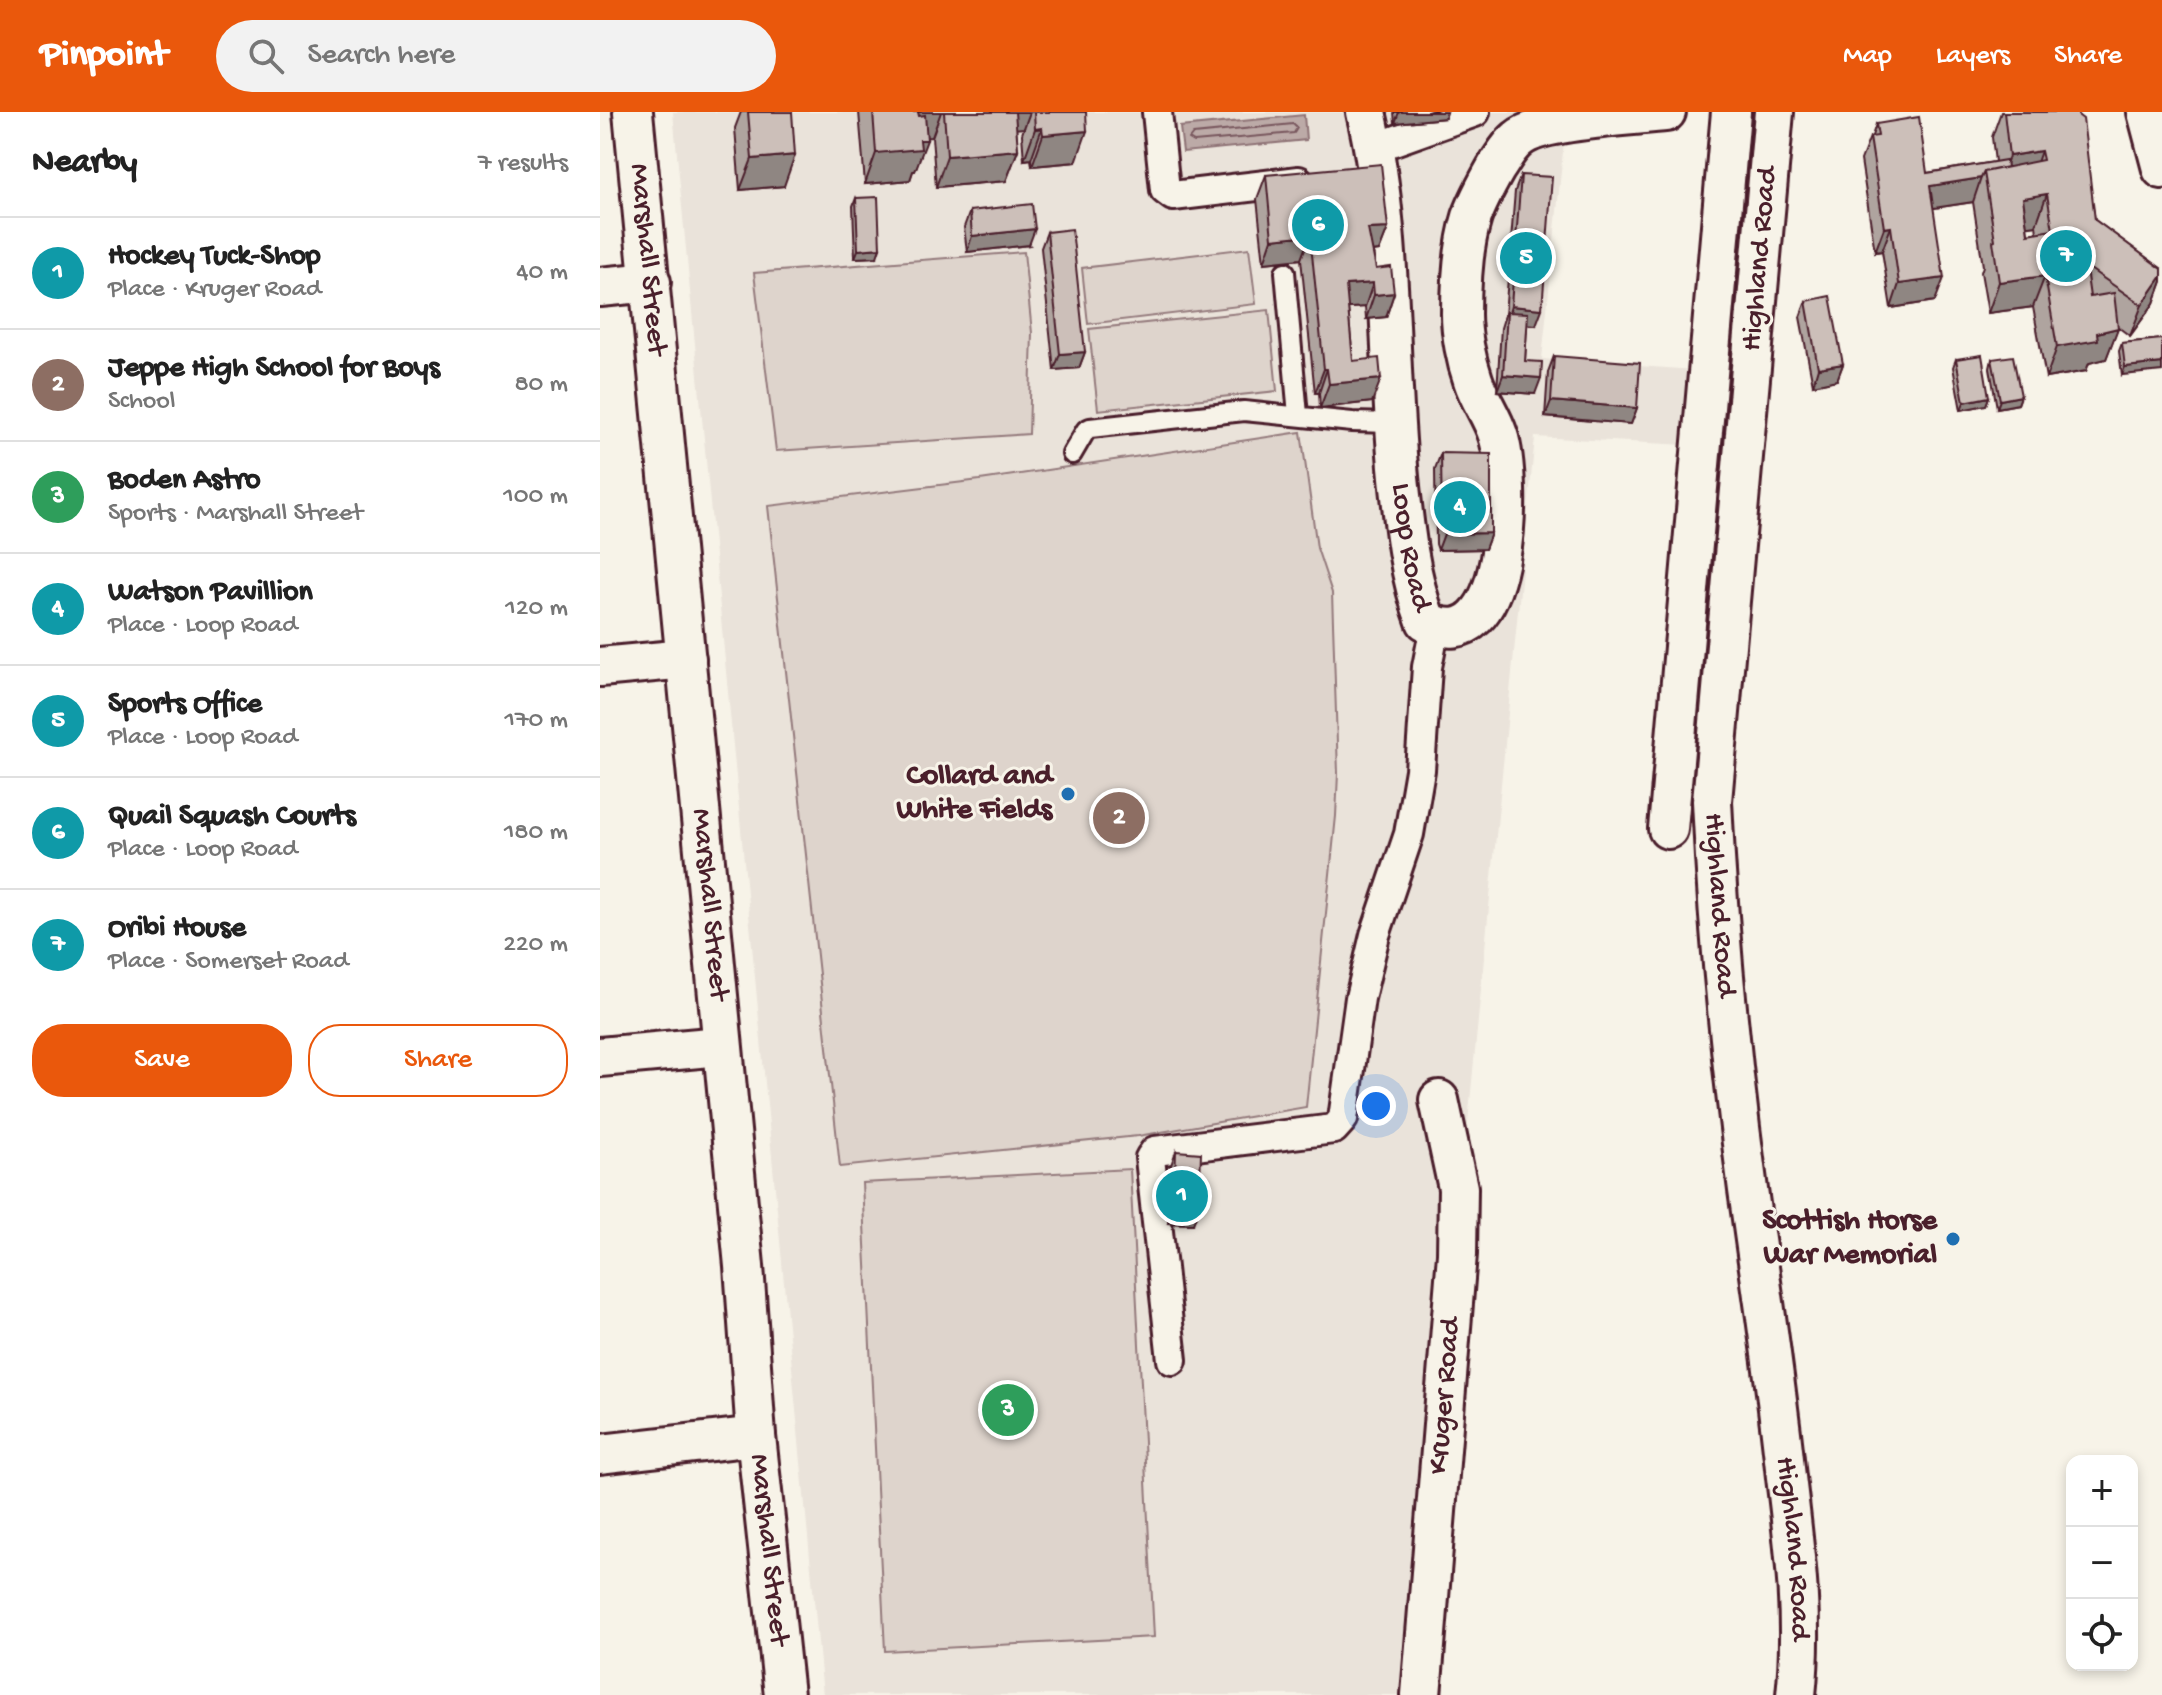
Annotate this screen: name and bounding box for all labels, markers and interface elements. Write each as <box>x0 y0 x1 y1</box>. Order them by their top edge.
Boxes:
search box <box>216 20 776 92</box>
text: Pinpoint <box>40 34 168 78</box>
icon: search <box>244 34 288 78</box>
text: Search here <box>308 39 455 74</box>
text: Map <box>1843 40 1892 73</box>
text: Layers <box>1936 40 2010 73</box>
text: Share <box>2054 40 2122 73</box>
text: Nearby <box>32 144 137 184</box>
text: 7 results <box>478 149 568 180</box>
street label: Marshall Street <box>621 162 674 359</box>
street label: Highland Road <box>1736 163 1787 352</box>
pin: 6 <box>1292 195 1344 255</box>
pin: 7 <box>2040 226 2092 286</box>
pin: 5 <box>1500 228 1552 288</box>
text: Hockey Tuck-Shop <box>108 240 321 275</box>
text: 1 <box>53 258 63 289</box>
text: 40 m <box>516 258 568 289</box>
text: Place · Kruger Road <box>108 275 321 306</box>
text: Jeppe High School for Boys <box>108 352 440 387</box>
text: 2 <box>52 370 64 401</box>
text: 80 m <box>514 370 568 401</box>
text: School <box>108 387 176 418</box>
text: Boden Astro <box>108 464 261 499</box>
pin: 4 <box>1434 477 1486 537</box>
street label: Loop Road <box>1382 481 1440 618</box>
text: 3 <box>51 482 65 513</box>
text: 100 m <box>503 482 568 513</box>
text: Sports · Marshall Street <box>108 499 363 530</box>
text: Watson Pavillion <box>108 576 313 611</box>
text: 4 <box>52 594 64 625</box>
text: 120 m <box>505 594 568 625</box>
text: Place · Loop Road <box>108 611 298 642</box>
text: Sports Office <box>108 688 262 723</box>
text: 5 <box>51 706 65 737</box>
text: 170 m <box>505 706 568 737</box>
text: Place · Loop Road <box>108 723 298 754</box>
place label: Collard and White Fields <box>895 760 1055 829</box>
marker: Collard and White Fields <box>1059 785 1077 803</box>
pin: 2 <box>1093 788 1145 848</box>
text: Quail Squash Courts <box>108 800 356 835</box>
street label: Marshall Street <box>683 807 736 1004</box>
street label: Highland Road <box>1695 812 1743 1001</box>
text: 6 <box>51 818 65 849</box>
text: 180 m <box>504 818 568 849</box>
text: Place · Loop Road <box>108 835 298 866</box>
text: Oribi House <box>108 912 246 947</box>
text: 7 <box>51 930 65 961</box>
text: 220 m <box>503 930 568 961</box>
text: Place · Somerset Road <box>108 947 348 978</box>
button: Save <box>32 1024 292 1097</box>
button: Share <box>308 1024 568 1097</box>
your location <box>1356 1086 1396 1126</box>
pin: 1 <box>1156 1166 1208 1226</box>
place label: Scottish Horse War Memorial <box>1762 1205 1939 1274</box>
marker: Scottish Horse War Memorial <box>1944 1230 1962 1248</box>
street label: Kruger Road <box>1422 1314 1469 1476</box>
pin: 3 <box>982 1380 1034 1440</box>
street label: Marshall Street <box>741 1452 796 1650</box>
street label: Highland Road <box>1766 1455 1817 1643</box>
map controls <box>2066 1455 2138 1671</box>
button: + <box>2066 1455 2138 1527</box>
button: − <box>2066 1527 2138 1599</box>
button: locate <box>2066 1599 2138 1671</box>

